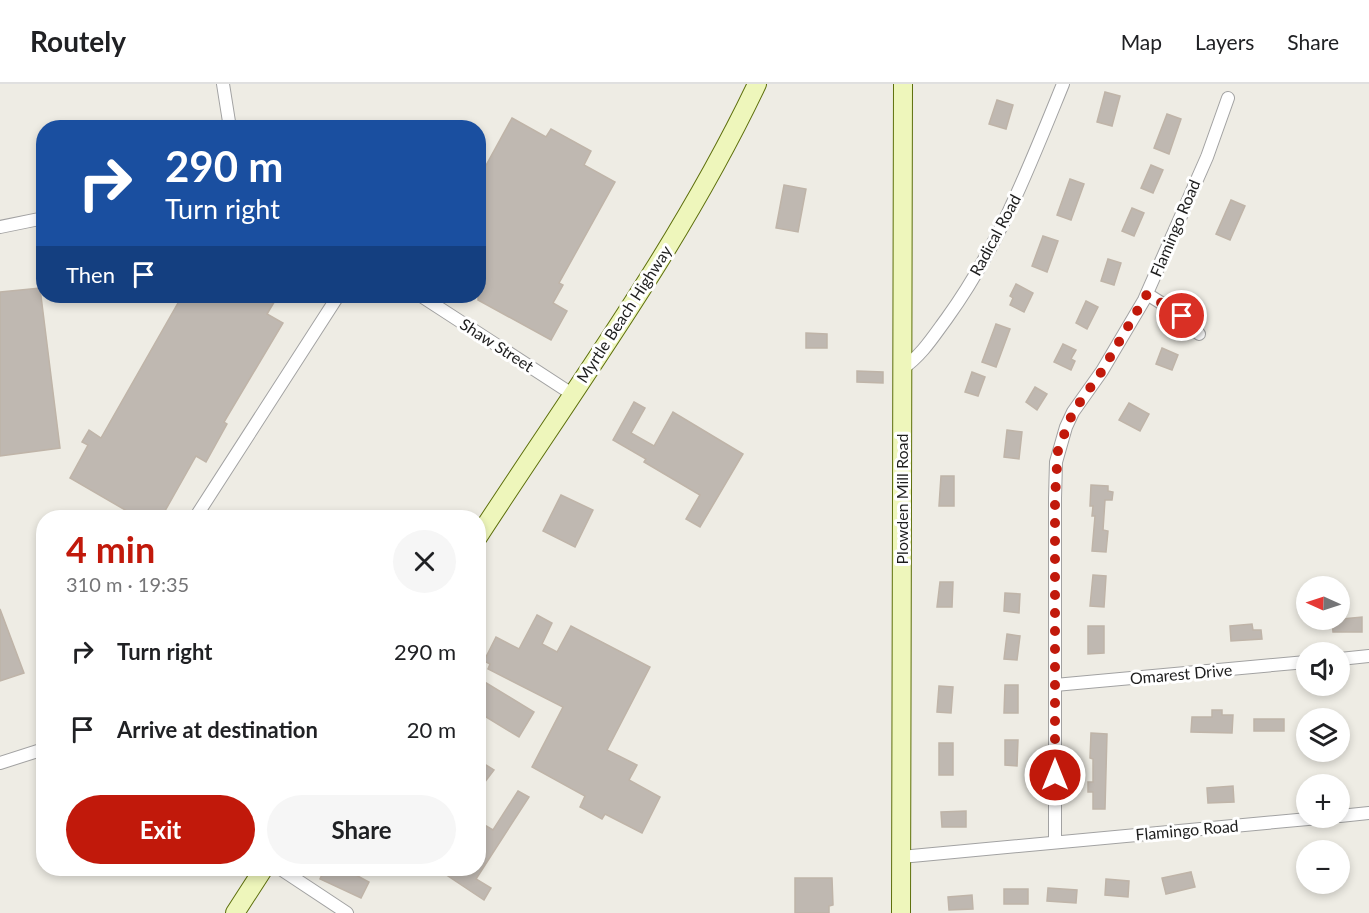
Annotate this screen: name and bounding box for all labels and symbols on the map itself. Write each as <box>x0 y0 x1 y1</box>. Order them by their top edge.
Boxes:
street label: Flamingo Road <box>1146 176 1203 279</box>
street label: Radical Road <box>965 191 1024 279</box>
street label: Myrtle Beach Highway <box>572 241 675 386</box>
pin <box>1156 290 1207 341</box>
street label: Shaw Street <box>457 314 538 376</box>
street label: Plowden Mill Road <box>892 434 911 564</box>
north arrow <box>1296 576 1350 630</box>
street label: Omarest Drive <box>1129 660 1233 687</box>
position arrow <box>1023 743 1087 807</box>
street label: Flamingo Road <box>1135 816 1239 843</box>

